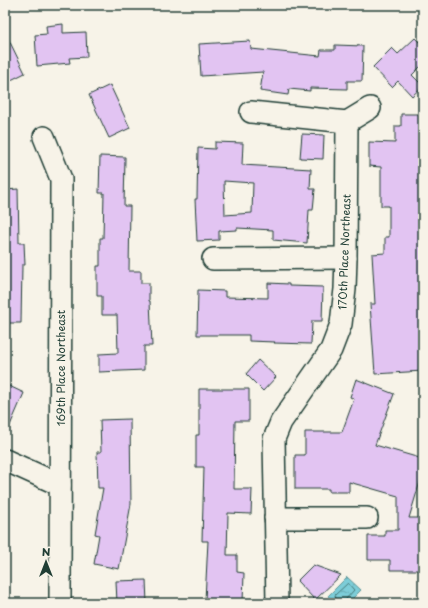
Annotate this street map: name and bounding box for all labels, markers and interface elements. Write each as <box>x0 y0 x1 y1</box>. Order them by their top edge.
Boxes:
street label: 170th Place Northeast <box>333 194 355 310</box>
street label: 169th Place Northeast <box>52 309 69 426</box>
north arrow <box>26 542 66 582</box>
text: N <box>42 543 51 560</box>

